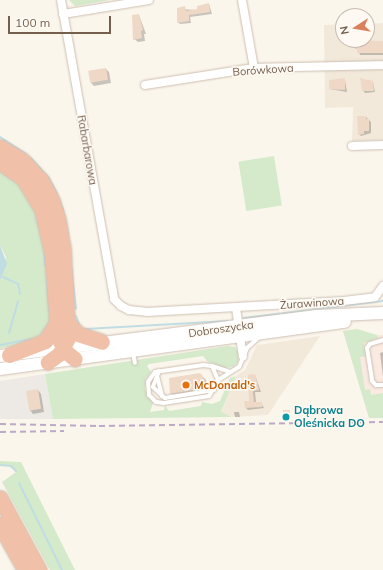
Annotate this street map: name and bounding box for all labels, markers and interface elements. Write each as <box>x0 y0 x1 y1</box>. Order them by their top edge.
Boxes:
scale bar <box>10 8 113 34</box>
north arrow <box>335 8 375 48</box>
text: 100 m <box>15 15 50 30</box>
text: N <box>337 25 352 36</box>
street label: Borówkowa <box>232 61 294 79</box>
street label: Rabarbarowa <box>74 114 100 186</box>
street label: Żurawinowa <box>280 294 344 312</box>
street label: Dobroszycka <box>188 318 254 340</box>
place label: McDonald's <box>194 378 255 392</box>
marker: McDonald's <box>181 380 191 390</box>
place label: Dąbrowa Oleśnicka DO <box>294 404 365 430</box>
marker: Dąbrowa Oleśnicka DO <box>281 412 291 422</box>

